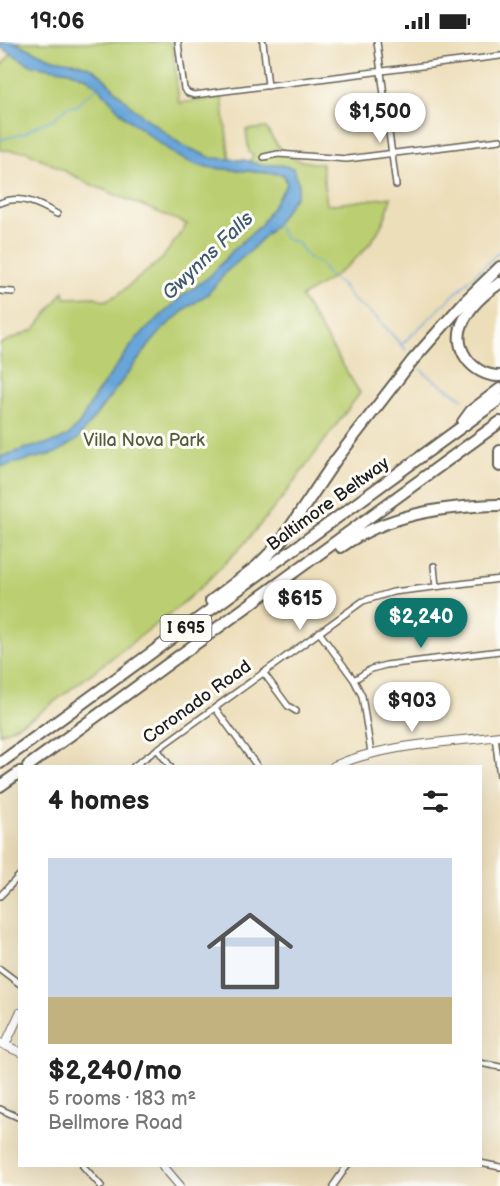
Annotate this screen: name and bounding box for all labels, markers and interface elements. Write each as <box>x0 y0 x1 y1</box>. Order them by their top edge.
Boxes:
text: 19:06 <box>30 8 84 35</box>
pin: $1,500 <box>331 93 429 144</box>
text: $1,500 <box>349 100 411 124</box>
water label: Gwynns Falls <box>157 207 259 305</box>
park label: Villa Nova Park <box>83 430 205 451</box>
street label: Baltimore Beltway <box>263 452 394 555</box>
pin: $615 <box>264 580 336 631</box>
text: $615 <box>277 587 323 611</box>
pin: $2,240 <box>372 598 470 649</box>
text: $2,240 <box>388 605 454 629</box>
road number: I 695 <box>160 615 212 641</box>
street label: Coronado Road <box>139 656 255 748</box>
pin: $903 <box>376 682 448 733</box>
text: $903 <box>387 689 437 713</box>
icon: filters <box>419 785 452 818</box>
text: 4 homes <box>48 786 149 817</box>
icon: home <box>196 897 304 1005</box>
text: $2,240/mo <box>48 1056 182 1087</box>
text: 5 rooms · 183 m² <box>48 1087 196 1111</box>
text: Bellmore Road <box>48 1111 183 1135</box>

